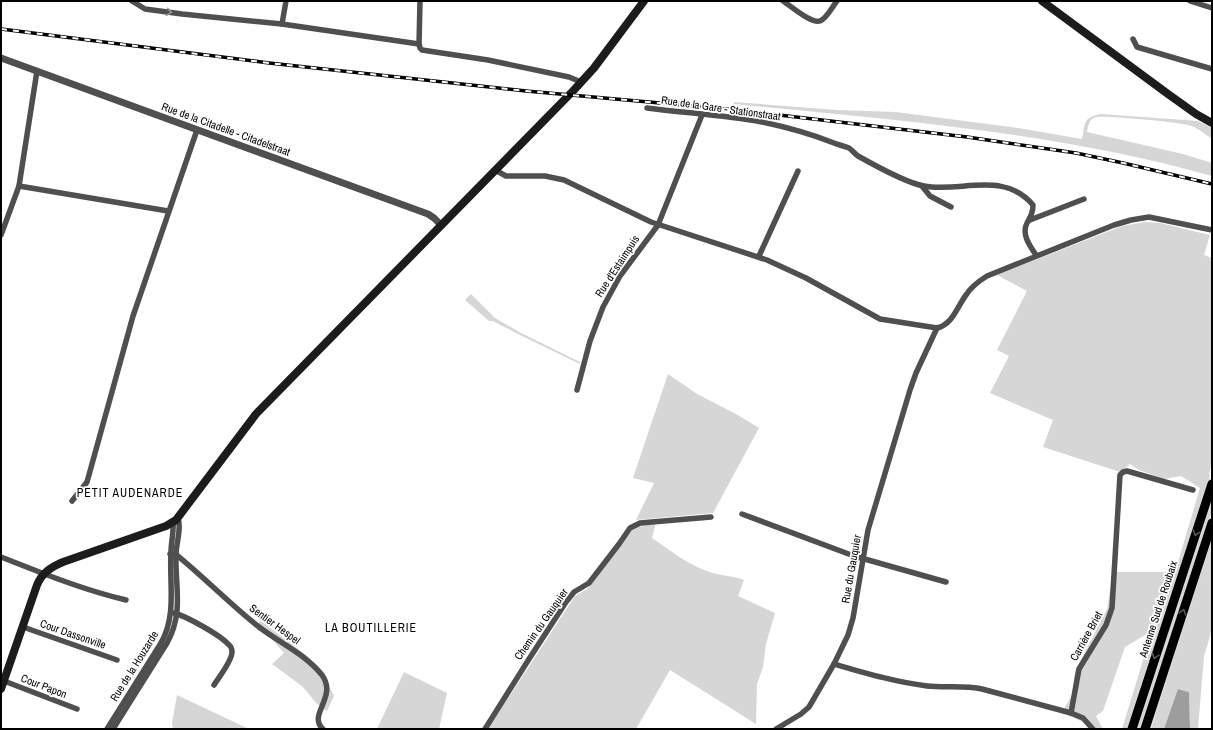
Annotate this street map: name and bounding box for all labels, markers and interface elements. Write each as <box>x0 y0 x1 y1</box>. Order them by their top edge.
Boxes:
one-way arrow <box>165 7 172 16</box>
street label: Rue de la Gare - Stationstraat <box>660 93 782 123</box>
street label: Rue de la Citadelle - Citadelstraat <box>160 99 293 159</box>
street label: Rue d'Estaimpuis <box>592 232 642 300</box>
district label: PETIT AUDENARDE <box>77 485 183 501</box>
one-way arrow <box>1192 529 1201 536</box>
street label: Rue du Gauquier <box>838 534 864 604</box>
street label: Antenne Sud de Roubaix <box>1135 558 1180 660</box>
street label: Chemin du Gauquier <box>511 585 571 663</box>
street label: Sentier Hespel <box>247 601 303 647</box>
street label: Carrière Briet <box>1067 608 1106 663</box>
one-way arrow <box>1178 609 1187 616</box>
street label: Cour Dassonville <box>38 616 108 652</box>
district label: LA BOUTILLERIE <box>325 620 417 636</box>
street label: Rue de la Houzarde <box>107 628 161 704</box>
one-way arrow <box>1152 652 1160 659</box>
street label: Cour Papon <box>19 671 69 701</box>

